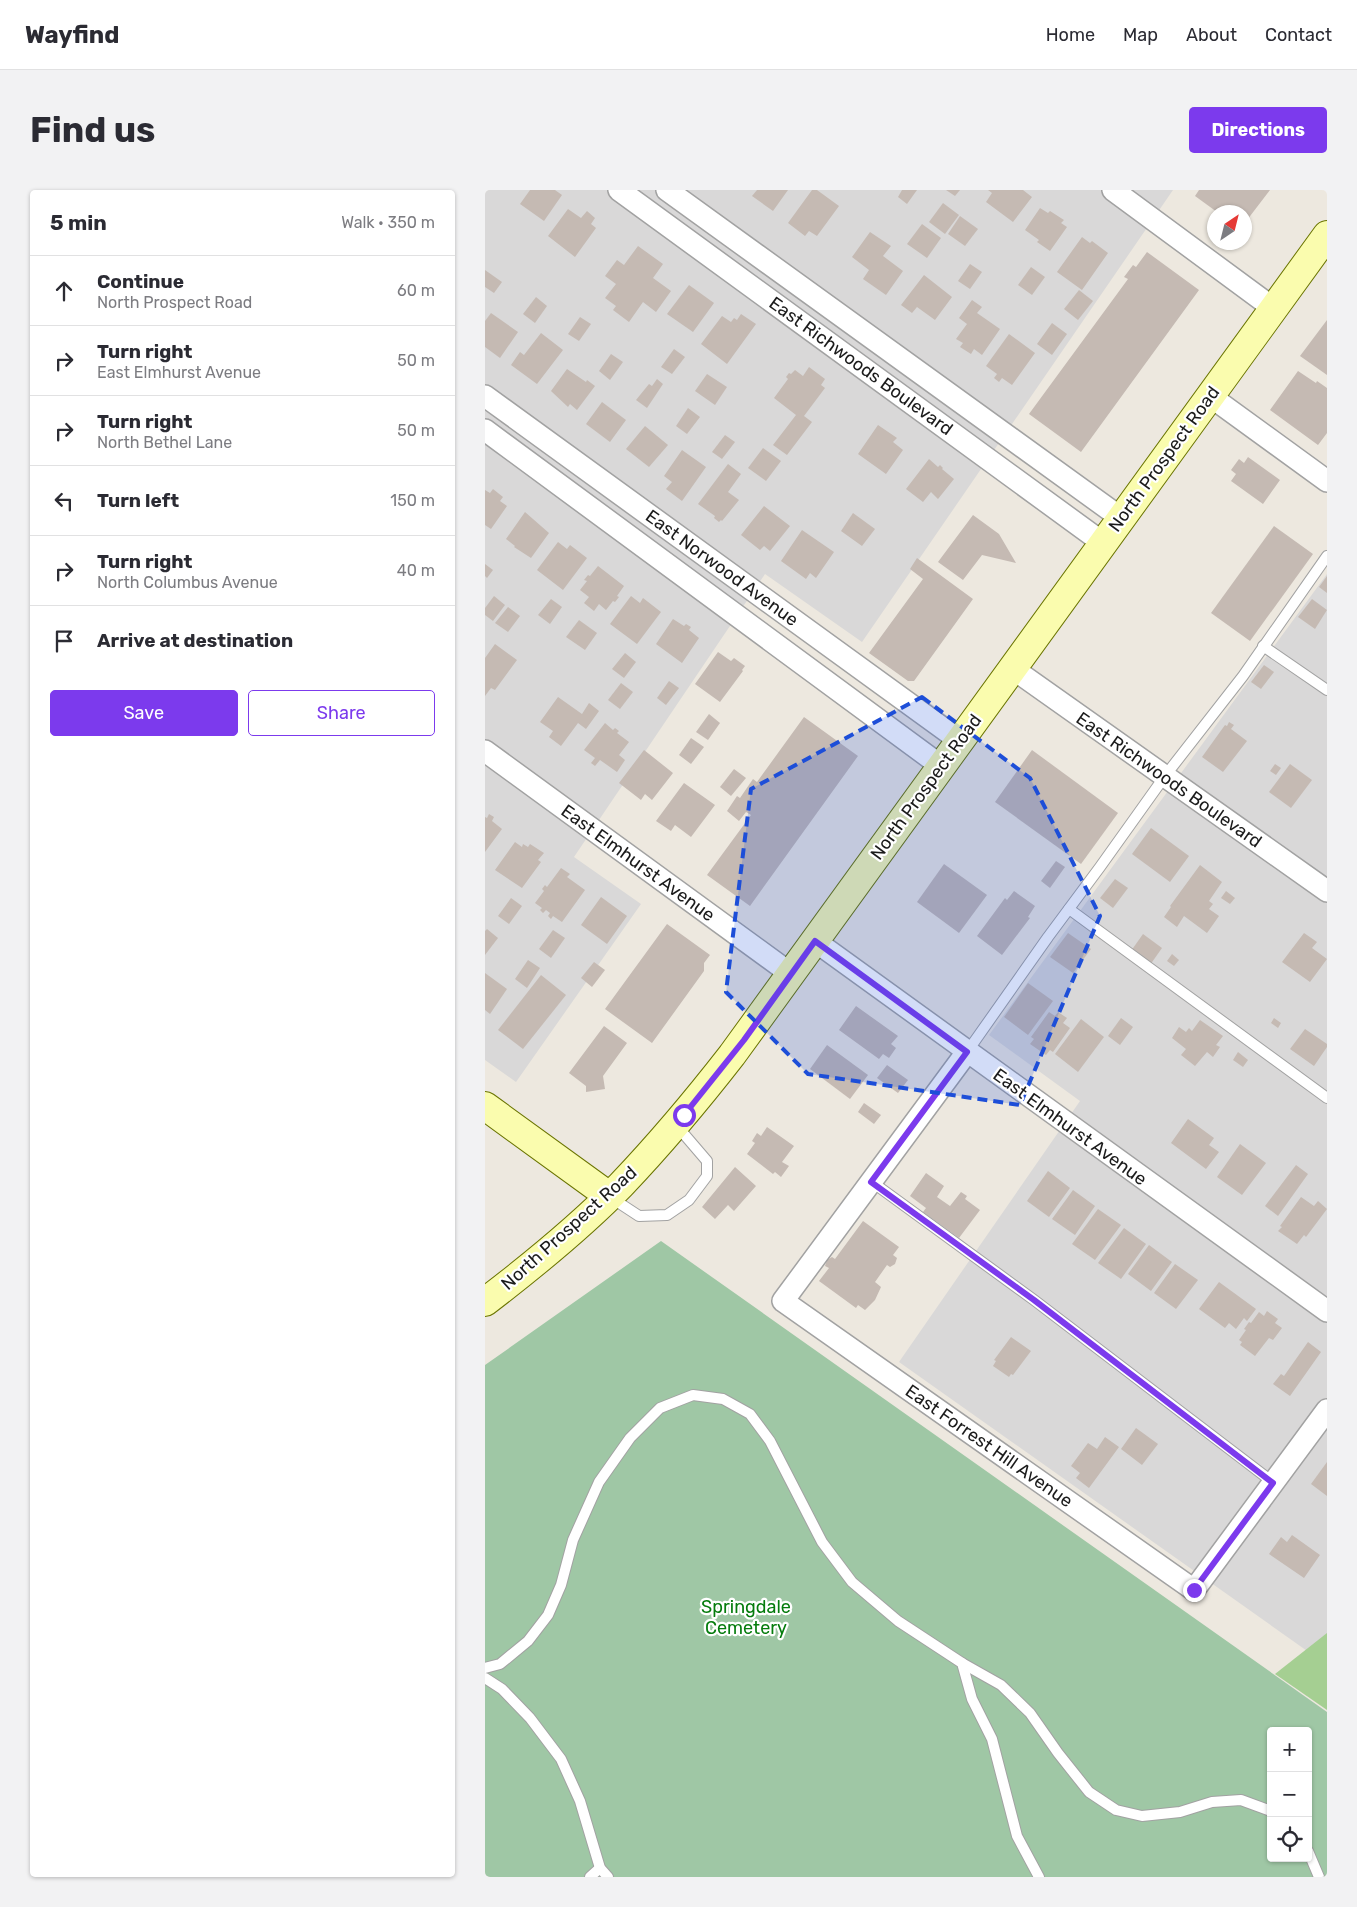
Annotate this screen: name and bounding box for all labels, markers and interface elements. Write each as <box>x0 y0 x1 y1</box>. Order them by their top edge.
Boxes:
text: Wayfind <box>25 21 119 49</box>
text: Home <box>1046 24 1095 46</box>
text: Map <box>1123 24 1158 46</box>
text: About <box>1186 24 1237 46</box>
text: Contact <box>1265 24 1332 46</box>
button: Directions <box>1189 107 1327 153</box>
text: Find us <box>30 109 155 151</box>
north arrow <box>1207 205 1252 250</box>
text: 5 min <box>50 210 107 235</box>
text: Walk · 350 m <box>341 213 435 232</box>
text: Continue <box>97 270 184 293</box>
icon: ahead <box>50 277 78 305</box>
text: 60 m <box>397 281 435 300</box>
street label: East Richwoods Boulevard <box>765 292 957 440</box>
text: North Prospect Road <box>97 293 252 312</box>
text: Turn right <box>97 340 192 363</box>
icon: right <box>50 347 78 375</box>
text: 50 m <box>397 351 435 370</box>
text: East Elmhurst Avenue <box>97 363 261 382</box>
street label: North Prospect Road <box>1104 382 1224 536</box>
text: Turn right <box>97 410 192 433</box>
icon: right <box>50 417 78 445</box>
text: 50 m <box>397 421 435 440</box>
text: North Bethel Lane <box>97 433 232 452</box>
icon: left <box>50 487 78 515</box>
text: Turn left <box>97 489 179 512</box>
text: 150 m <box>390 491 435 510</box>
street label: East Norwood Avenue <box>641 505 803 631</box>
text: Turn right <box>97 550 192 573</box>
icon: right <box>50 557 78 585</box>
text: 40 m <box>397 561 435 580</box>
text: North Columbus Avenue <box>97 573 278 592</box>
icon: arrive <box>50 627 78 655</box>
text: Arrive at destination <box>97 629 293 652</box>
button: Save <box>50 690 238 736</box>
button: Share <box>248 690 435 736</box>
street label: East Richwoods Boulevard <box>1072 707 1266 853</box>
street label: North Prospect Road <box>866 710 986 864</box>
street label: East Elmhurst Avenue <box>557 800 719 926</box>
street label: East Elmhurst Avenue <box>989 1064 1151 1190</box>
route start <box>673 1104 696 1127</box>
street label: North Prospect Road <box>497 1161 641 1295</box>
street label: East Forrest Hill Avenue <box>901 1380 1077 1512</box>
route end <box>1183 1579 1206 1602</box>
park label: Springdale Cemetery <box>701 1596 791 1639</box>
map controls <box>1267 1727 1312 1862</box>
button: + <box>1267 1727 1312 1772</box>
button: − <box>1267 1772 1312 1817</box>
button: locate <box>1267 1817 1312 1862</box>

